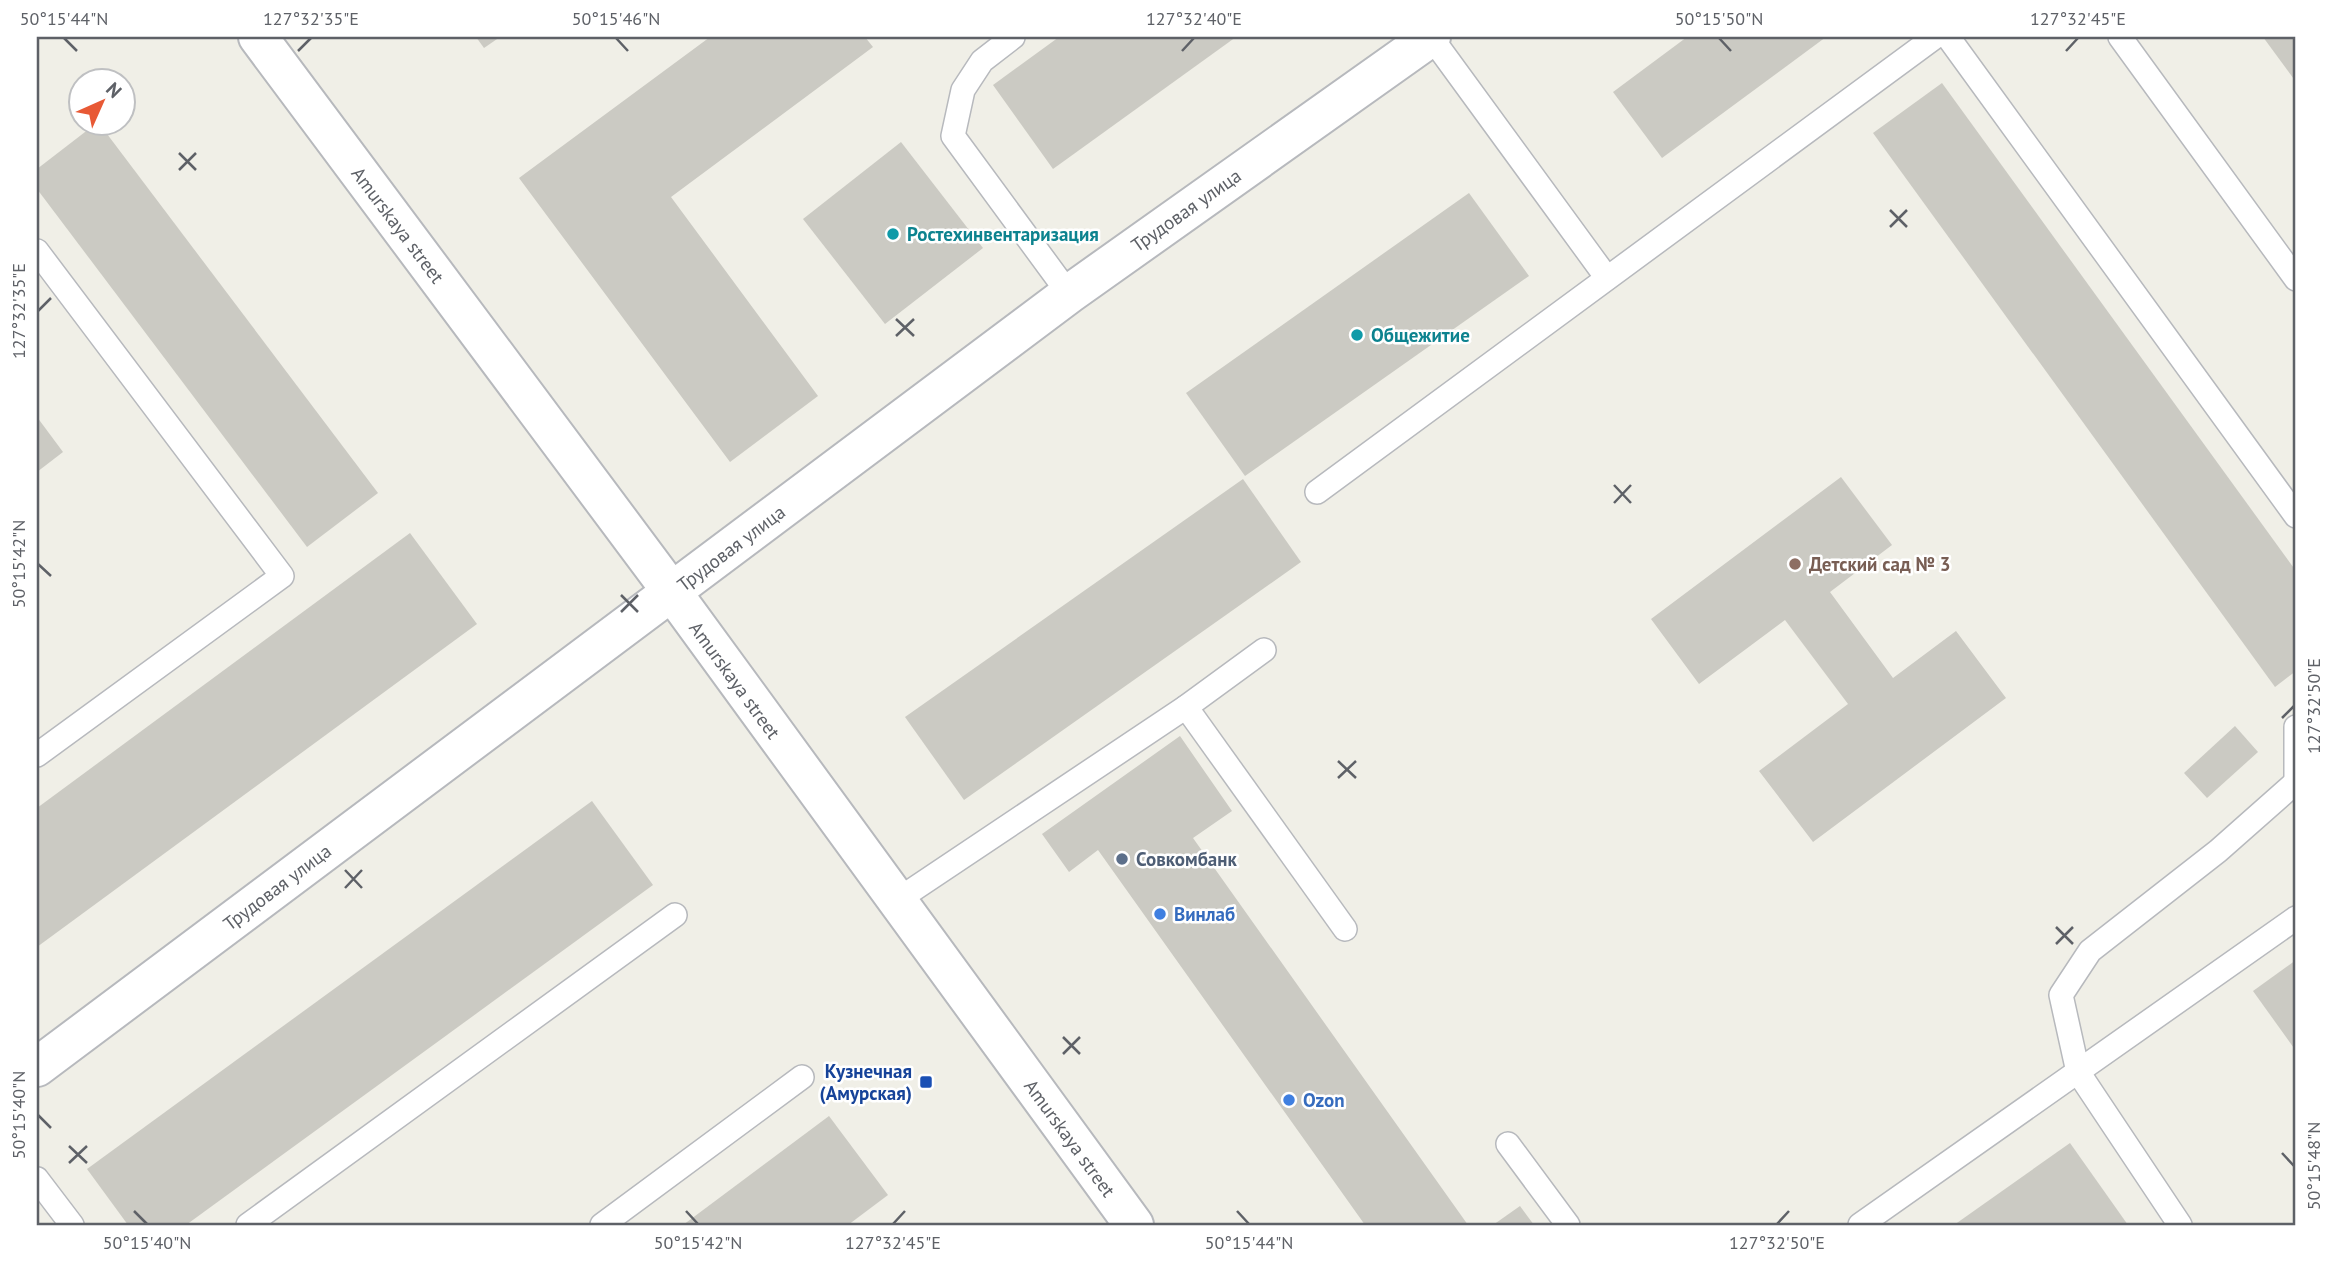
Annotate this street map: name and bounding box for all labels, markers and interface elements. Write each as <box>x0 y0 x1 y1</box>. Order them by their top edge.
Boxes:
text: 50°15'44"N <box>20 7 108 30</box>
text: 127°32'35"E <box>263 7 359 30</box>
text: 50°15'46"N <box>572 7 660 30</box>
text: 127°32'40"E <box>1146 7 1242 30</box>
text: 50°15'50"N <box>1675 7 1763 30</box>
text: 127°32'45"E <box>2030 7 2126 30</box>
north arrow <box>66 66 136 136</box>
text: N <box>101 77 127 103</box>
street label: Amurskaya street <box>346 162 450 288</box>
street label: Трудовая улица <box>1126 163 1246 257</box>
place label: Ростехинвентаризация <box>907 222 1099 246</box>
marker: Ростехинвентаризация <box>885 226 901 242</box>
text: 127°32'35"E <box>7 263 30 359</box>
place label: Общежитие <box>1371 323 1470 347</box>
marker: Общежитие <box>1349 327 1365 343</box>
street label: Трудовая улица <box>672 500 790 596</box>
text: 50°15'42"N <box>7 520 30 608</box>
place label: Детский сад № 3 <box>1809 552 1951 576</box>
marker: Детский сад № 3 <box>1787 556 1803 572</box>
street label: Amurskaya street <box>684 616 786 744</box>
text: 127°32'50"E <box>2302 658 2325 754</box>
street label: Трудовая улица <box>218 839 336 935</box>
place label: Совкомбанк <box>1136 847 1237 871</box>
marker: Совкомбанк <box>1114 851 1130 867</box>
place label: Винлаб <box>1174 902 1235 926</box>
marker: Винлаб <box>1152 906 1168 922</box>
place label: Кузнечная (Амурская) <box>820 1059 912 1105</box>
text: 50°15'40"N <box>7 1071 30 1159</box>
marker: Кузнечная (Амурская) <box>918 1074 934 1090</box>
street label: Amurskaya street <box>1019 1074 1121 1202</box>
place label: Ozon <box>1303 1088 1345 1112</box>
marker: Ozon <box>1281 1092 1297 1108</box>
text: 50°15'48"N <box>2302 1122 2325 1210</box>
text: 50°15'40"N <box>103 1231 191 1254</box>
text: 50°15'42"N <box>654 1231 742 1254</box>
text: 127°32'45"E <box>845 1231 941 1254</box>
text: 50°15'44"N <box>1205 1231 1293 1254</box>
text: 127°32'50"E <box>1729 1231 1825 1254</box>

